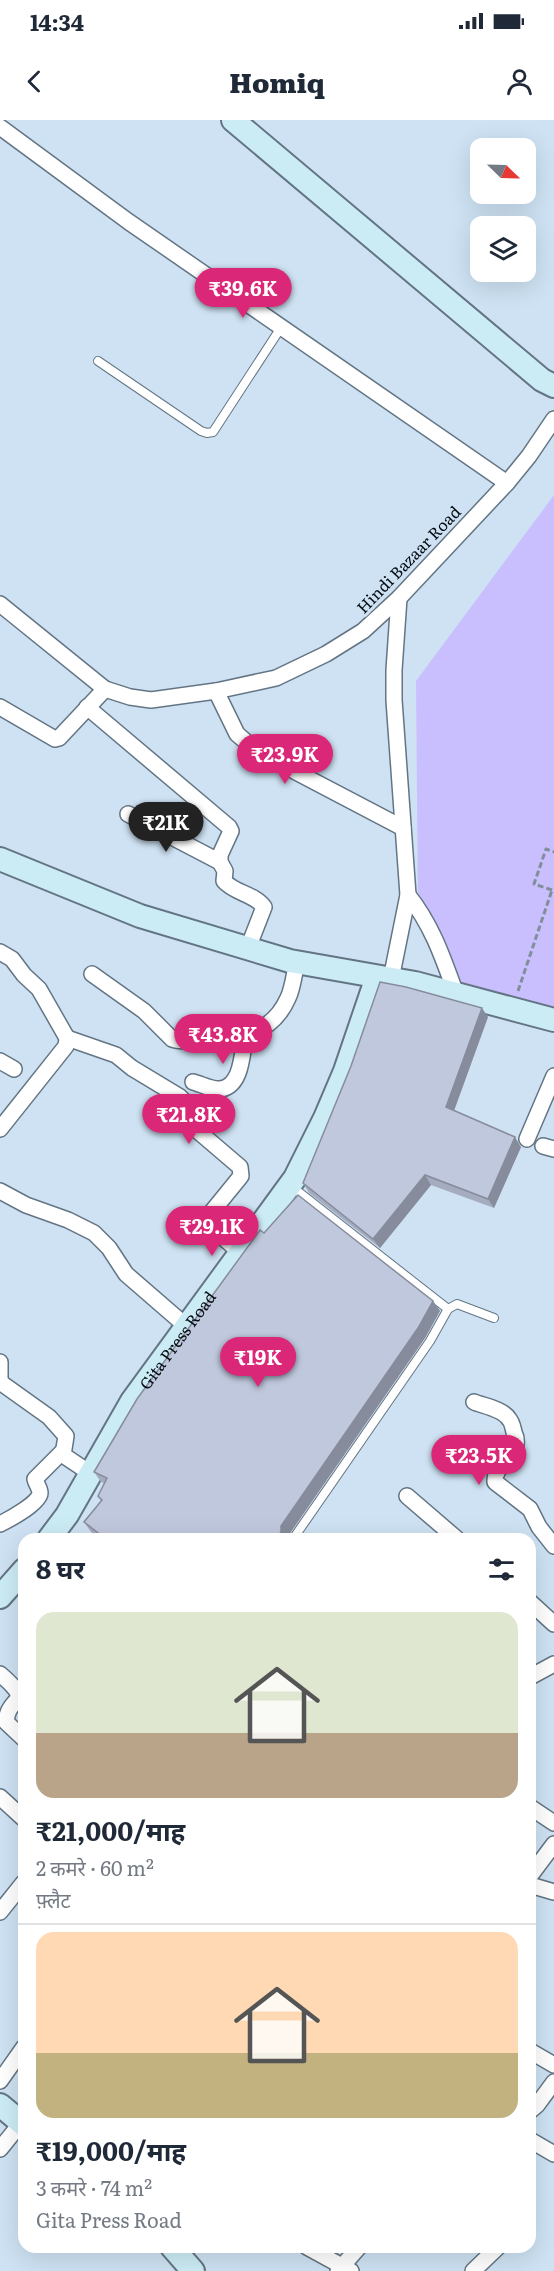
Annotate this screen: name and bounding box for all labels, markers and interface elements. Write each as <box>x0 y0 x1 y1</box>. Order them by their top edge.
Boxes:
text: 14:34 <box>30 5 84 38</box>
text: Homiq <box>229 61 325 101</box>
icon: back <box>18 65 51 98</box>
icon: person <box>503 65 536 98</box>
north arrow <box>470 138 536 204</box>
map controls <box>470 138 536 282</box>
button: layers <box>470 216 536 282</box>
pin: ₹39.6K <box>194 268 292 319</box>
text: ₹39.6K <box>209 272 277 302</box>
street label: Hindi Bazaar Road <box>350 500 466 618</box>
pin: ₹23.9K <box>236 734 334 785</box>
text: ₹23.9K <box>251 738 319 768</box>
pin: ₹21K <box>130 802 202 853</box>
text: ₹21K <box>143 806 190 836</box>
pin: ₹43.8K <box>174 1014 272 1065</box>
text: ₹43.8K <box>188 1018 258 1048</box>
pin: ₹21.8K <box>140 1094 238 1145</box>
text: ₹21.8K <box>156 1098 222 1128</box>
pin: ₹29.1K <box>163 1206 261 1257</box>
text: ₹29.1K <box>180 1210 244 1240</box>
street label: Gita Press Road <box>133 1285 221 1394</box>
pin: ₹19K <box>222 1337 294 1388</box>
text: ₹19K <box>234 1341 282 1371</box>
pin: ₹23.5K <box>430 1435 528 1486</box>
text: ₹23.5K <box>445 1439 513 1469</box>
text: 8 घर <box>36 1548 85 1587</box>
icon: filters <box>485 1553 518 1586</box>
icon: home <box>223 1651 331 1759</box>
text: ₹21,000/माह <box>36 1810 185 1849</box>
text: 2 कमरे · 60 m² <box>36 1852 154 1882</box>
text: फ़्लैट <box>36 1884 71 1914</box>
icon: home <box>223 1971 331 2079</box>
text: ₹19,000/माह <box>36 2130 186 2169</box>
text: 3 कमरे · 74 m² <box>36 2172 152 2202</box>
text: Gita Press Road <box>36 2204 182 2234</box>

